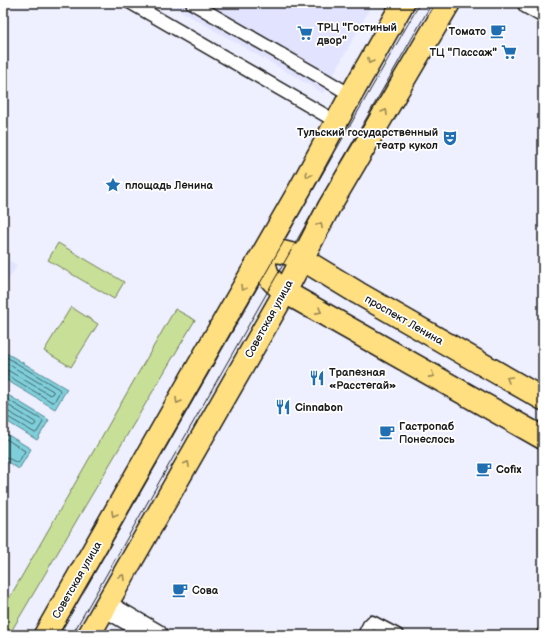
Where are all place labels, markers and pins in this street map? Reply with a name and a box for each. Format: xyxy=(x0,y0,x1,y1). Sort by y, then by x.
place label: ТРЦ "Гостиный двор" xyxy=(316,21,397,47)
cafe icon: Томато xyxy=(489,22,507,40)
supermarket icon: ТРЦ "Гостиный двор" xyxy=(296,24,314,42)
place label: Томато xyxy=(449,25,486,38)
supermarket icon: ТЦ "Пассаж" xyxy=(500,43,518,61)
place label: ТЦ "Пассаж" xyxy=(429,46,497,59)
place label: Тульский государственный театр кукол xyxy=(297,126,438,152)
theatre icon: Тульский государственный театр кукол xyxy=(441,129,459,147)
place icon: площадь Ленина xyxy=(104,176,122,194)
place label: площадь Ленина xyxy=(125,179,213,192)
place label: Трапезная «Расстегай» xyxy=(329,366,396,392)
restaurant icon: Трапезная «Расстегай» xyxy=(308,369,326,387)
restaurant icon: Cinnabon xyxy=(274,398,292,416)
place label: Cinnabon xyxy=(295,401,343,414)
place label: Гастропаб Понеслось xyxy=(399,420,455,446)
cafe icon: Гастропаб Понеслось xyxy=(378,423,396,441)
cafe icon: Cofix xyxy=(475,460,493,478)
place label: Cofix xyxy=(496,463,521,476)
cafe icon: Сова xyxy=(171,581,189,599)
place label: Сова xyxy=(192,584,219,597)

